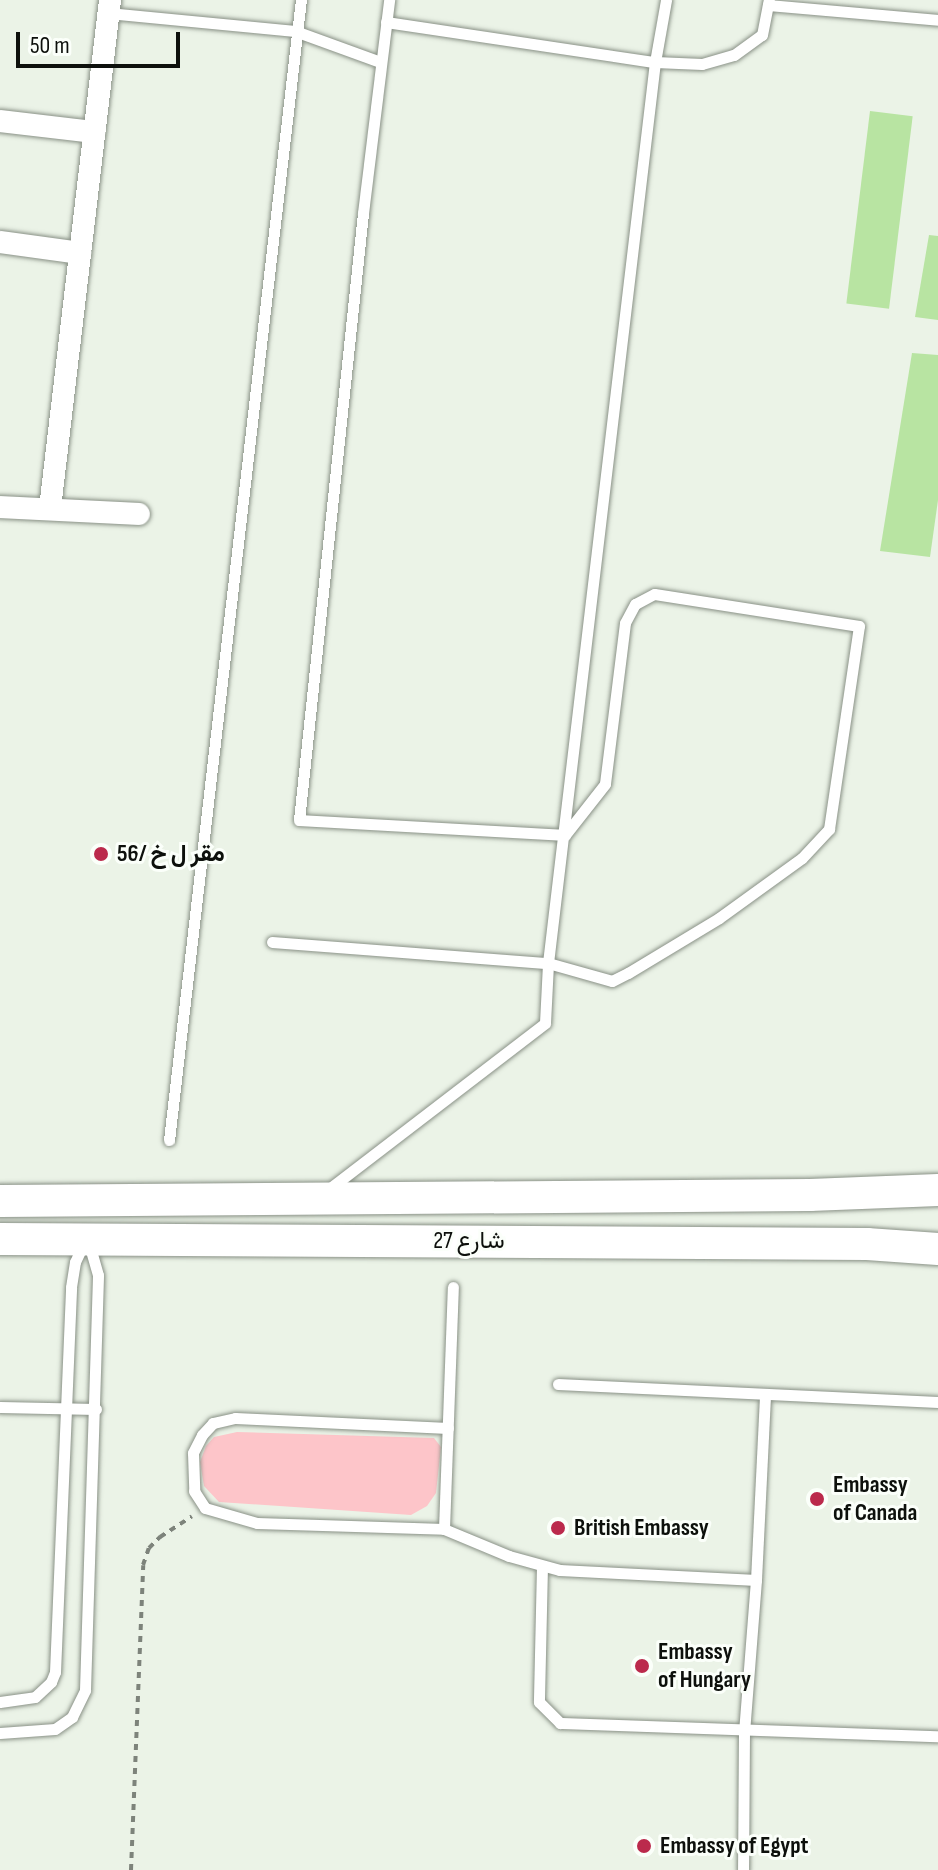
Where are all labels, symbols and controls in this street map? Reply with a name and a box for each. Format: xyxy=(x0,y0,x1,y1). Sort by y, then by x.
scale bar xyxy=(20,16,184,66)
text: 50 m xyxy=(30,31,70,60)
place label: مقر ل خ /56 xyxy=(117,840,225,868)
marker: مقر ل خ /56 xyxy=(92,845,110,863)
street label: شارع 27 xyxy=(433,1227,505,1255)
place label: Embassy of Canada xyxy=(833,1471,917,1527)
marker: Embassy of Canada xyxy=(808,1490,826,1508)
place label: British Embassy xyxy=(574,1514,709,1542)
marker: British Embassy xyxy=(549,1519,567,1537)
place label: Embassy of Hungary xyxy=(658,1638,751,1694)
marker: Embassy of Hungary xyxy=(633,1657,651,1675)
place label: Embassy of Egypt xyxy=(660,1832,808,1860)
marker: Embassy of Egypt xyxy=(635,1837,653,1855)

